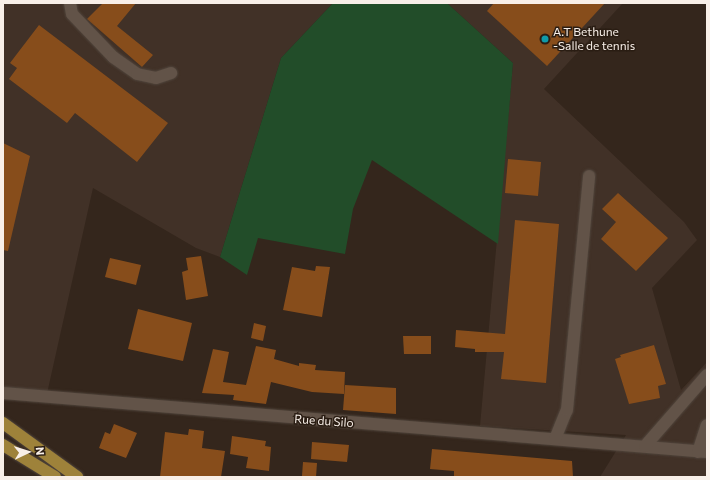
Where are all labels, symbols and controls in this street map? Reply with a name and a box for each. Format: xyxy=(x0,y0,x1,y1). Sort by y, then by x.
place label: A.T Bethune -Salle de tennis xyxy=(553,25,635,53)
marker: A.T Bethune -Salle de tennis xyxy=(540,34,550,44)
street label: Rue du Silo xyxy=(294,412,354,430)
north arrow xyxy=(8,432,48,472)
text: N xyxy=(34,447,47,456)

